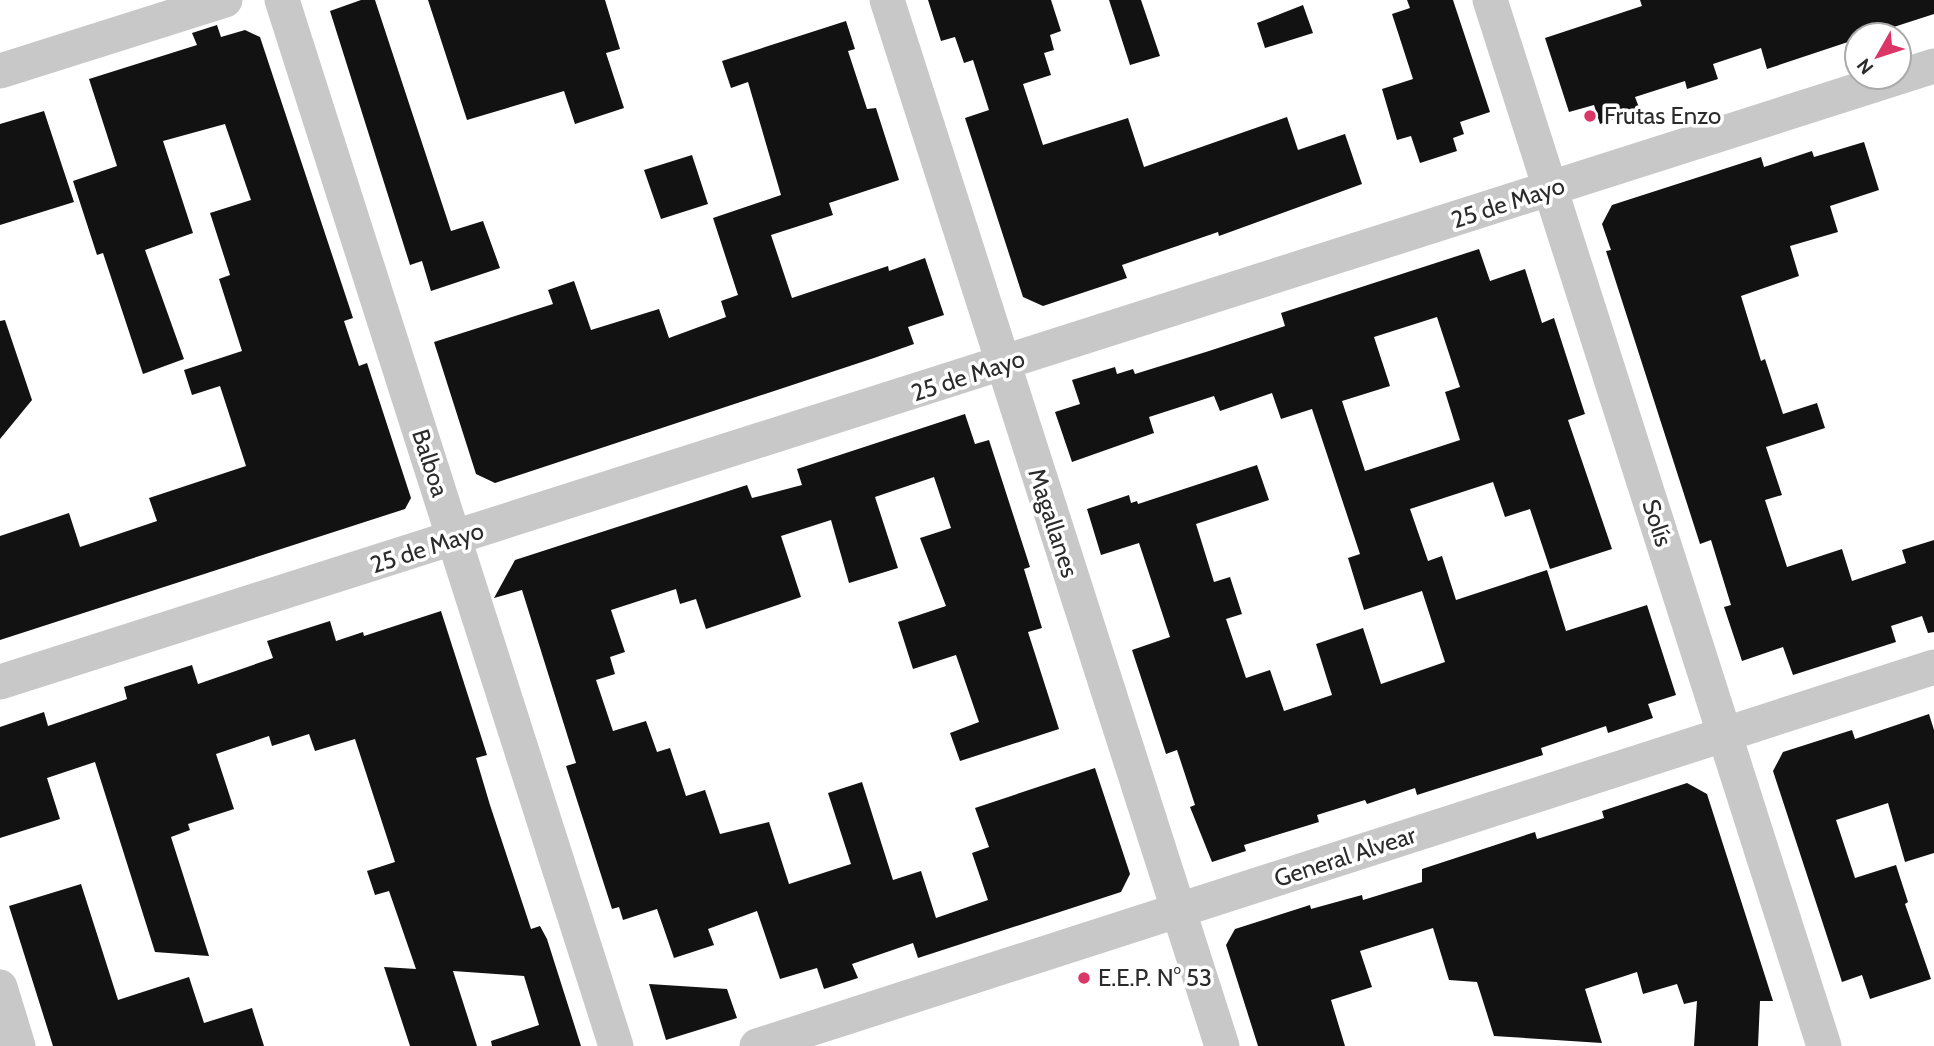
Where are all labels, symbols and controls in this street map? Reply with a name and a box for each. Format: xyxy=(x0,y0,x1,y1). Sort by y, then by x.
north arrow xyxy=(1843,21,1913,91)
text: N xyxy=(1852,54,1878,79)
place label: Frutas Enzo xyxy=(1604,101,1721,130)
marker: Frutas Enzo xyxy=(1582,108,1598,124)
street label: 25 de Mayo xyxy=(1448,171,1568,234)
street label: 25 de Mayo xyxy=(908,344,1028,407)
street label: Balboa xyxy=(406,425,455,501)
street label: Magallanes xyxy=(1022,465,1085,581)
street label: Solís xyxy=(1636,496,1679,550)
street label: 25 de Mayo xyxy=(367,516,487,579)
street label: General Alvear xyxy=(1270,820,1420,893)
place label: E.E.P. N° 53 xyxy=(1098,963,1212,992)
marker: E.E.P. N° 53 xyxy=(1076,970,1092,986)

